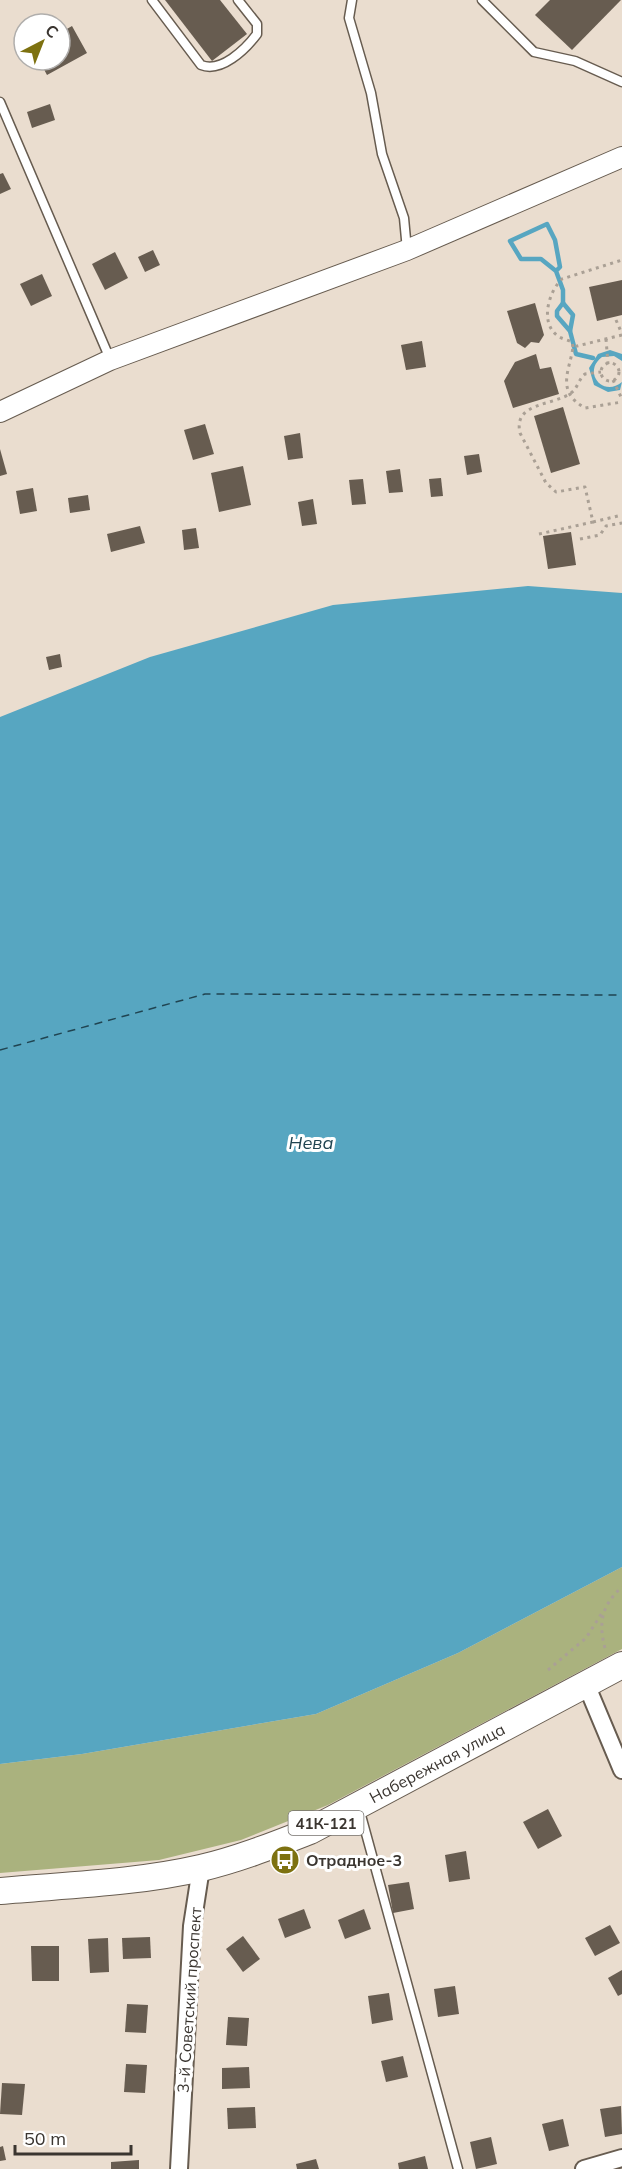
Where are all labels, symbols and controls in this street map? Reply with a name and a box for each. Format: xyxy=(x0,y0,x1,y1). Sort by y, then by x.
north arrow xyxy=(12,12,72,72)
text: С xyxy=(41,20,63,42)
water label: Нева xyxy=(289,1131,333,1154)
street label: Набережная улица xyxy=(366,1719,508,1807)
road number: 41К-121 xyxy=(288,1811,364,1835)
bus stop icon: Отрадное-3 xyxy=(269,1844,301,1876)
place label: Отрадное-3 xyxy=(306,1850,402,1870)
street label: 3-й Советский проспект xyxy=(173,1906,206,2094)
scale bar xyxy=(15,2118,130,2156)
text: 50 m xyxy=(24,2127,66,2150)

